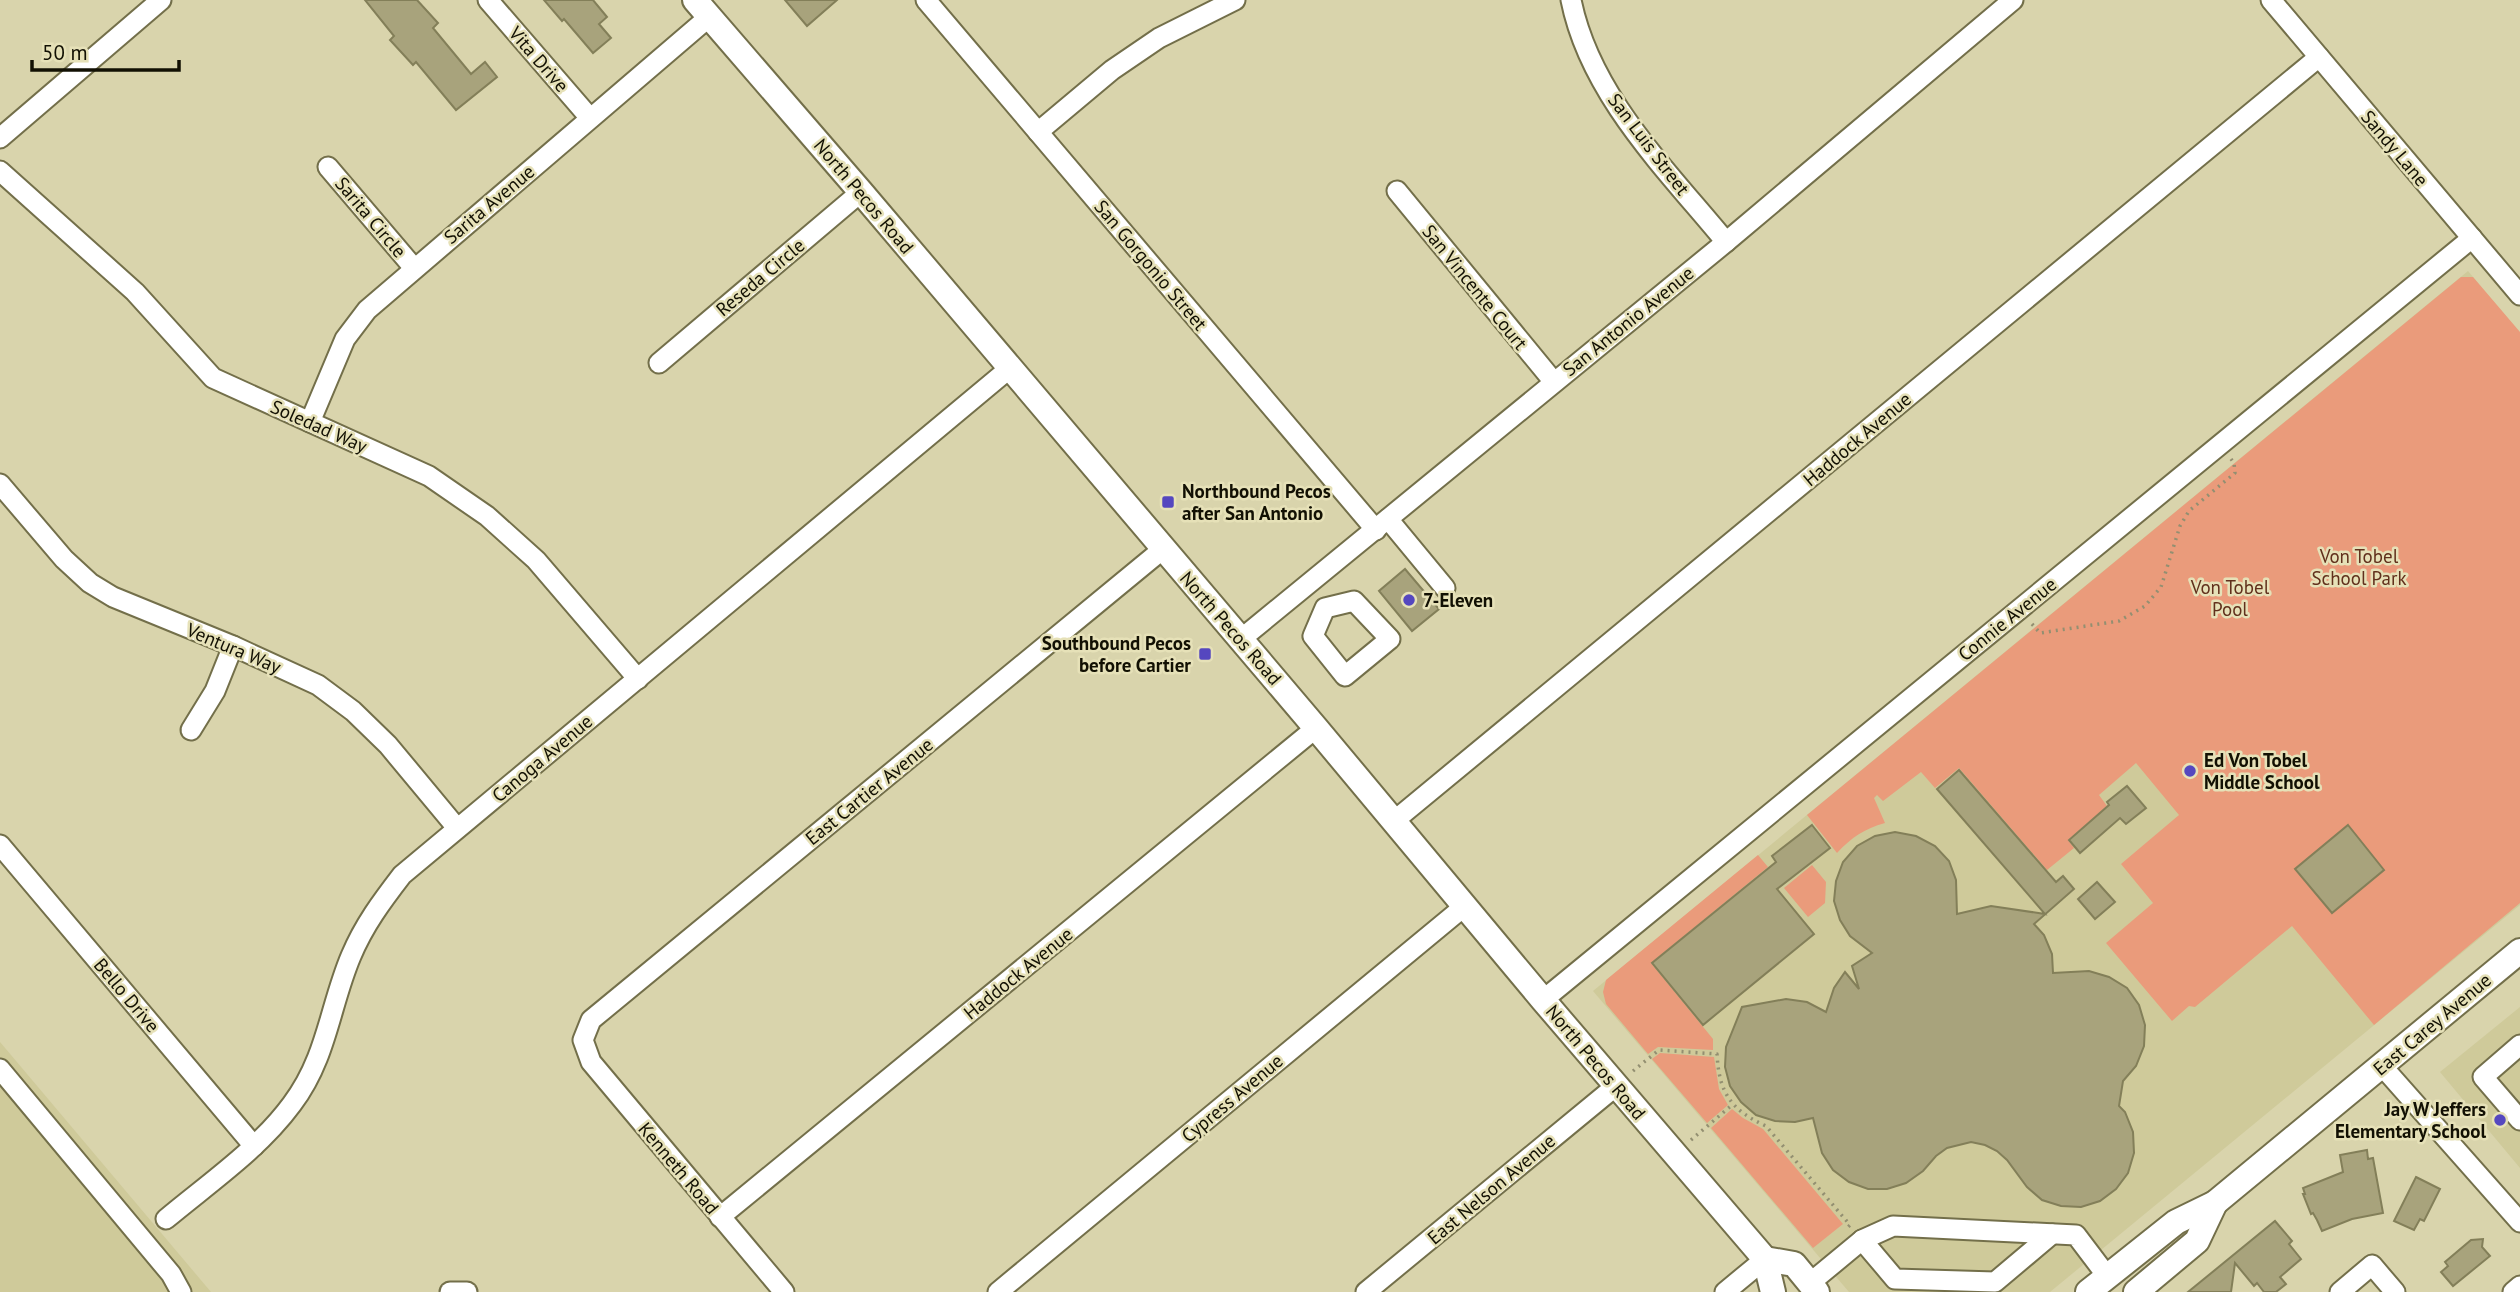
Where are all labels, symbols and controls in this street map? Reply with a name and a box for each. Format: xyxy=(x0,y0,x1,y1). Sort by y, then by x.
street label: Vita Drive xyxy=(503,20,574,97)
scale bar xyxy=(32,28,178,72)
text: 50 m xyxy=(42,39,88,66)
street label: San Luis Street xyxy=(1603,88,1695,200)
street label: Sandy Lane xyxy=(2356,105,2434,191)
street label: North Pecos Road xyxy=(809,134,919,258)
street label: Sarita Avenue xyxy=(439,159,539,249)
street label: Sarita Circle xyxy=(330,172,412,262)
street label: San Gorgonio Street xyxy=(1089,195,1213,336)
street label: San Vincente Court xyxy=(1417,220,1533,355)
street label: Reseda Circle xyxy=(711,233,809,321)
street label: San Antonio Avenue xyxy=(1558,261,1698,381)
street label: Haddock Avenue xyxy=(1798,387,1916,491)
street label: Soledad Way xyxy=(267,394,371,458)
place label: Northbound Pecos after San Antonio xyxy=(1182,479,1331,525)
marker: Northbound Pecos after San Antonio xyxy=(1160,494,1176,510)
park label: Von Tobel School Park xyxy=(2312,544,2406,590)
street label: North Pecos Road xyxy=(1175,566,1287,690)
street label: Connie Avenue xyxy=(1953,572,2061,666)
park label: Von Tobel Pool xyxy=(2190,575,2270,621)
place label: 7-Eleven xyxy=(1423,588,1493,612)
marker: 7-Eleven xyxy=(1401,592,1417,608)
street label: Ventura Way xyxy=(182,617,285,679)
place label: Southbound Pecos before Cartier xyxy=(1042,631,1191,677)
marker: Southbound Pecos before Cartier xyxy=(1197,646,1213,662)
street label: Canoga Avenue xyxy=(487,709,597,807)
street label: East Cartier Avenue xyxy=(800,732,938,850)
place label: Ed Von Tobel Middle School xyxy=(2204,748,2320,794)
marker: Ed Von Tobel Middle School xyxy=(2182,763,2198,779)
street label: Haddock Avenue xyxy=(958,922,1078,1024)
street label: Bello Drive xyxy=(89,953,165,1037)
street label: East Carey Avenue xyxy=(2368,968,2496,1080)
street label: North Pecos Road xyxy=(1541,1000,1651,1124)
street label: Cypress Avenue xyxy=(1176,1049,1288,1147)
place label: Jay W Jeffers Elementary School xyxy=(2335,1097,2486,1143)
marker: Jay W Jeffers Elementary School xyxy=(2492,1112,2508,1128)
street label: Kenneth Road xyxy=(634,1117,724,1219)
street label: East Nelson Avenue xyxy=(1422,1129,1560,1249)

